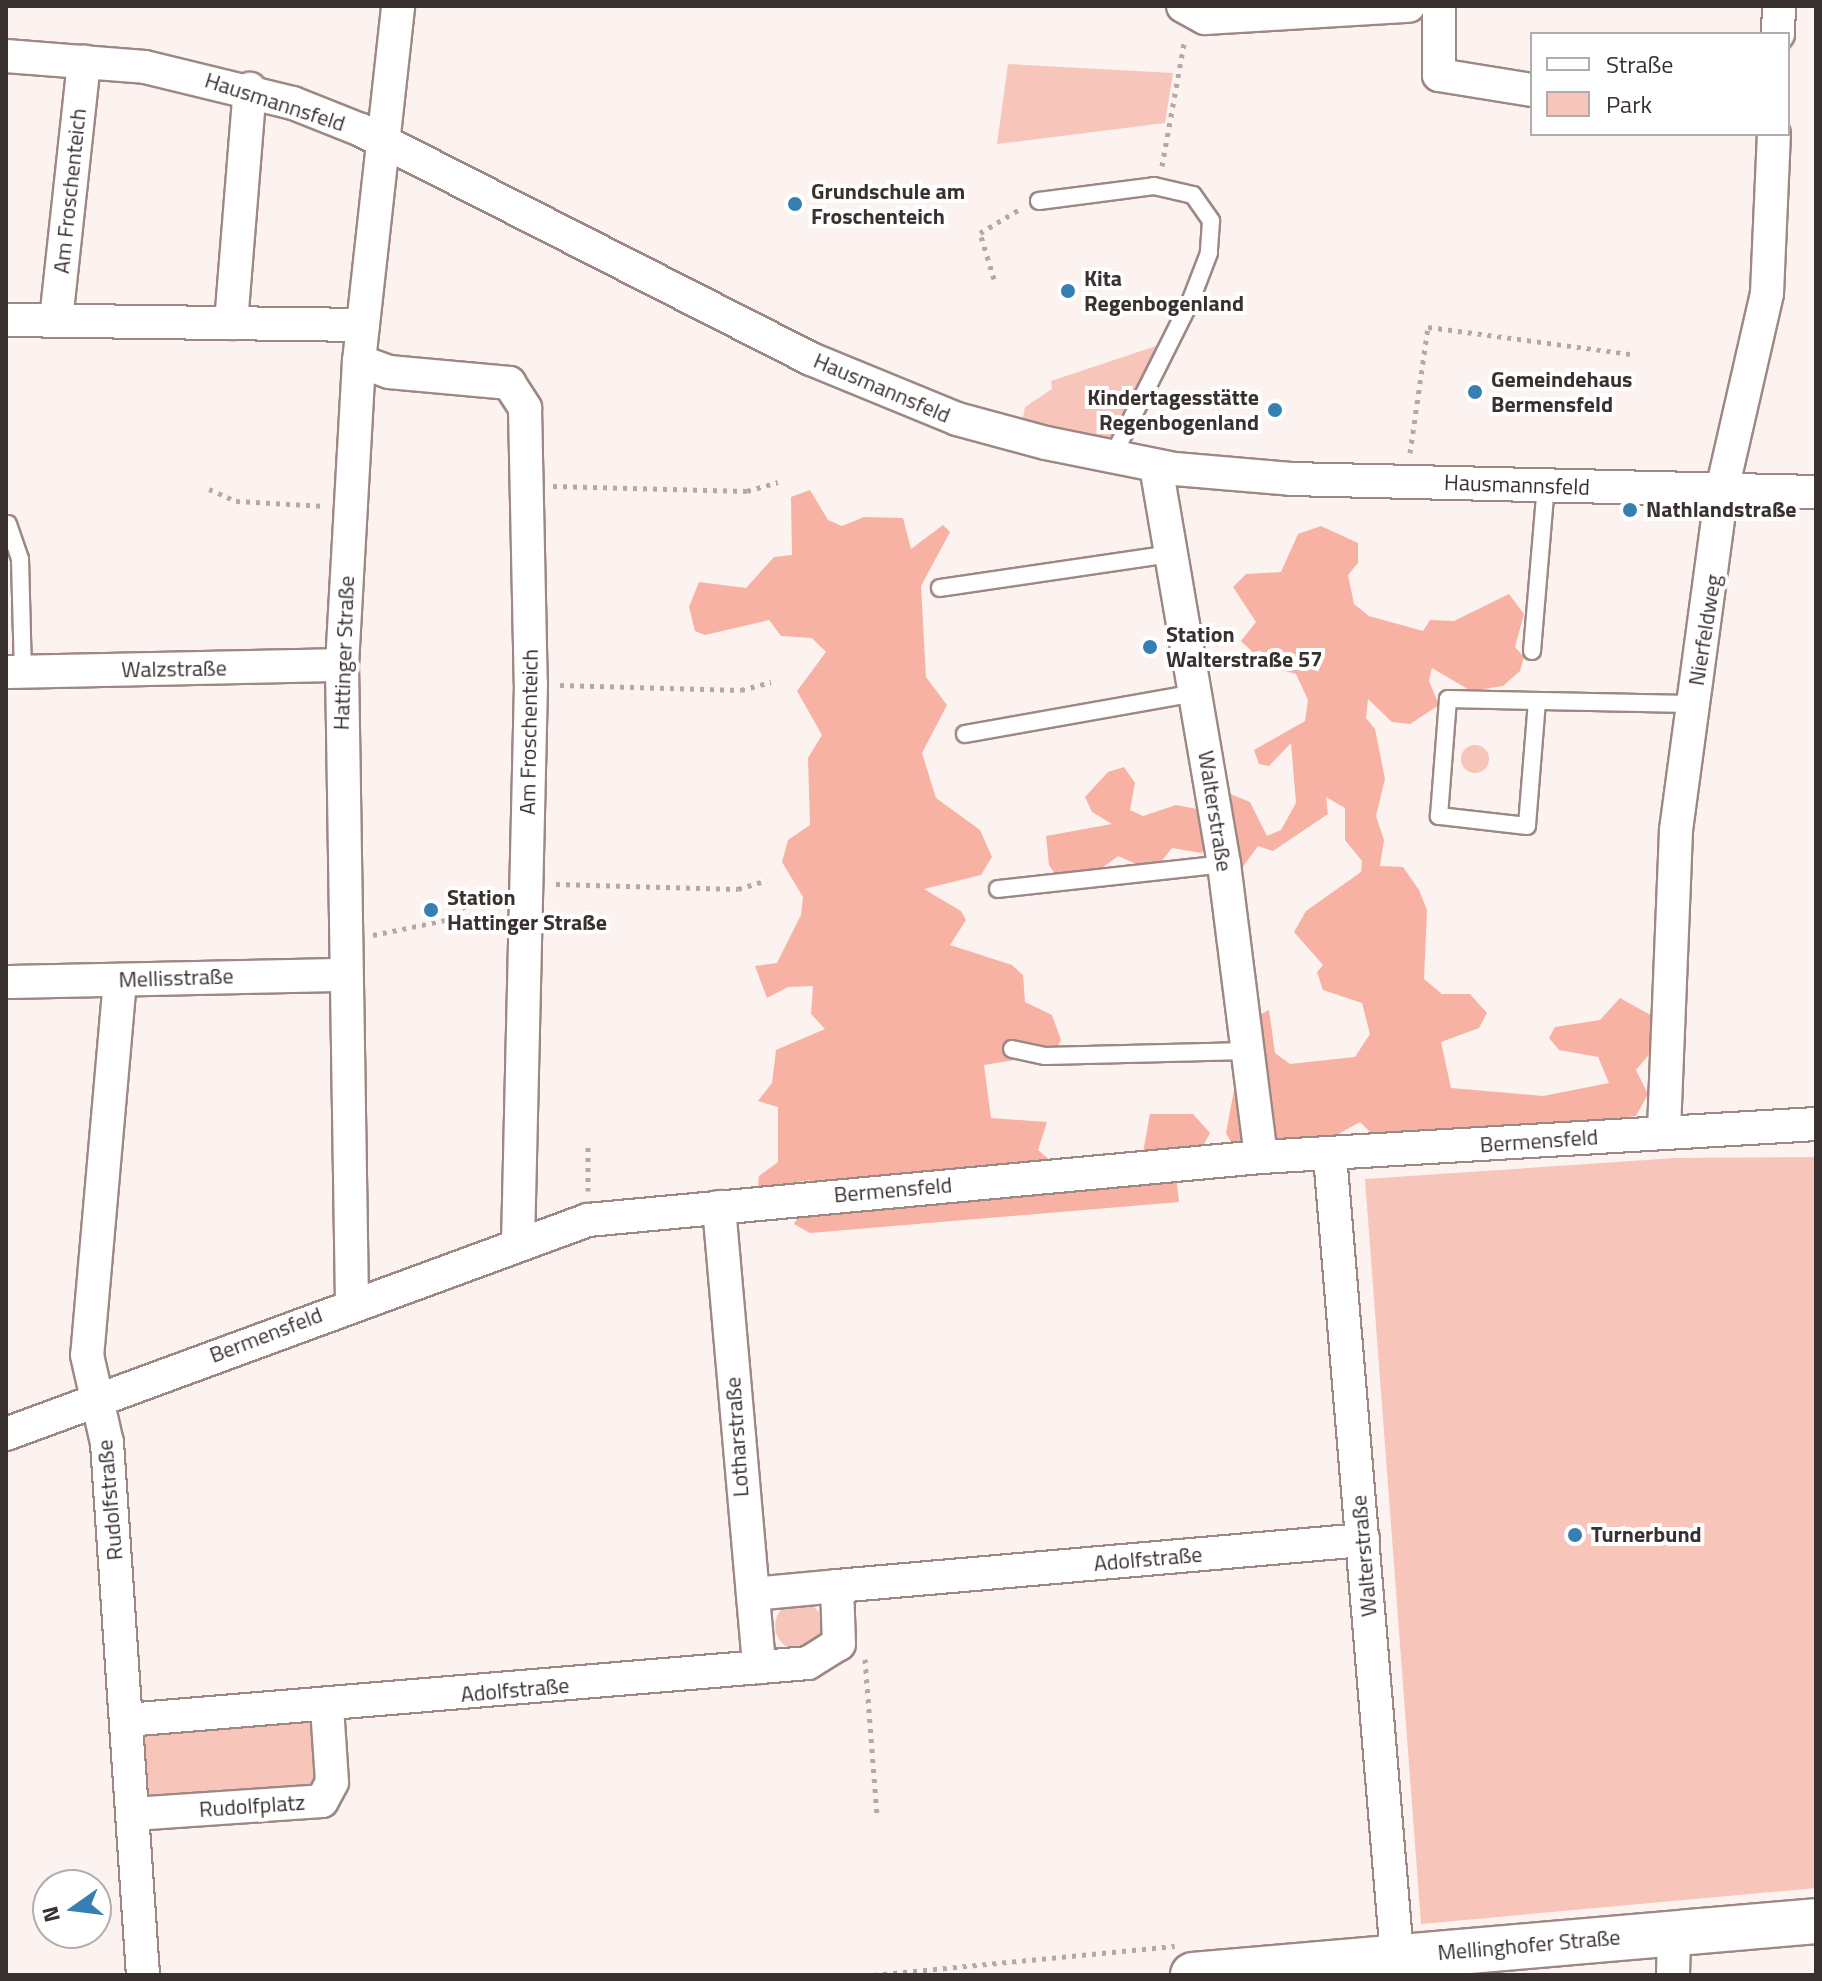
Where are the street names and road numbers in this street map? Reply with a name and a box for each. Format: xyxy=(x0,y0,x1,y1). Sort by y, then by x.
street label: Hausmannsfeld xyxy=(202,67,348,137)
street label: Am Froschenteich xyxy=(48,107,92,275)
street label: Hausmannsfeld xyxy=(810,347,954,429)
street label: Hausmannsfeld xyxy=(1444,469,1590,501)
street label: Nierfeldweg xyxy=(1683,572,1727,688)
street label: Hattinger Straße xyxy=(328,575,360,731)
street label: Am Froschenteich xyxy=(514,649,544,815)
street label: Walzstraße xyxy=(121,655,227,683)
street label: Walterstraße xyxy=(1192,749,1238,873)
street label: Mellisstraße xyxy=(118,963,234,993)
street label: Bermensfeld xyxy=(1479,1124,1599,1158)
street label: Bermensfeld xyxy=(833,1172,953,1208)
street label: Bermensfeld xyxy=(206,1301,326,1369)
street label: Lotharstraße xyxy=(720,1376,754,1498)
street label: Rudolfstraße xyxy=(92,1439,128,1561)
street label: Walterstraße xyxy=(1346,1494,1382,1618)
street label: Adolfstraße xyxy=(1093,1541,1203,1577)
street label: Adolfstraße xyxy=(460,1672,570,1708)
street label: Rudolfplatz xyxy=(198,1789,306,1823)
street label: Mellinghofer Straße xyxy=(1436,1924,1622,1966)

